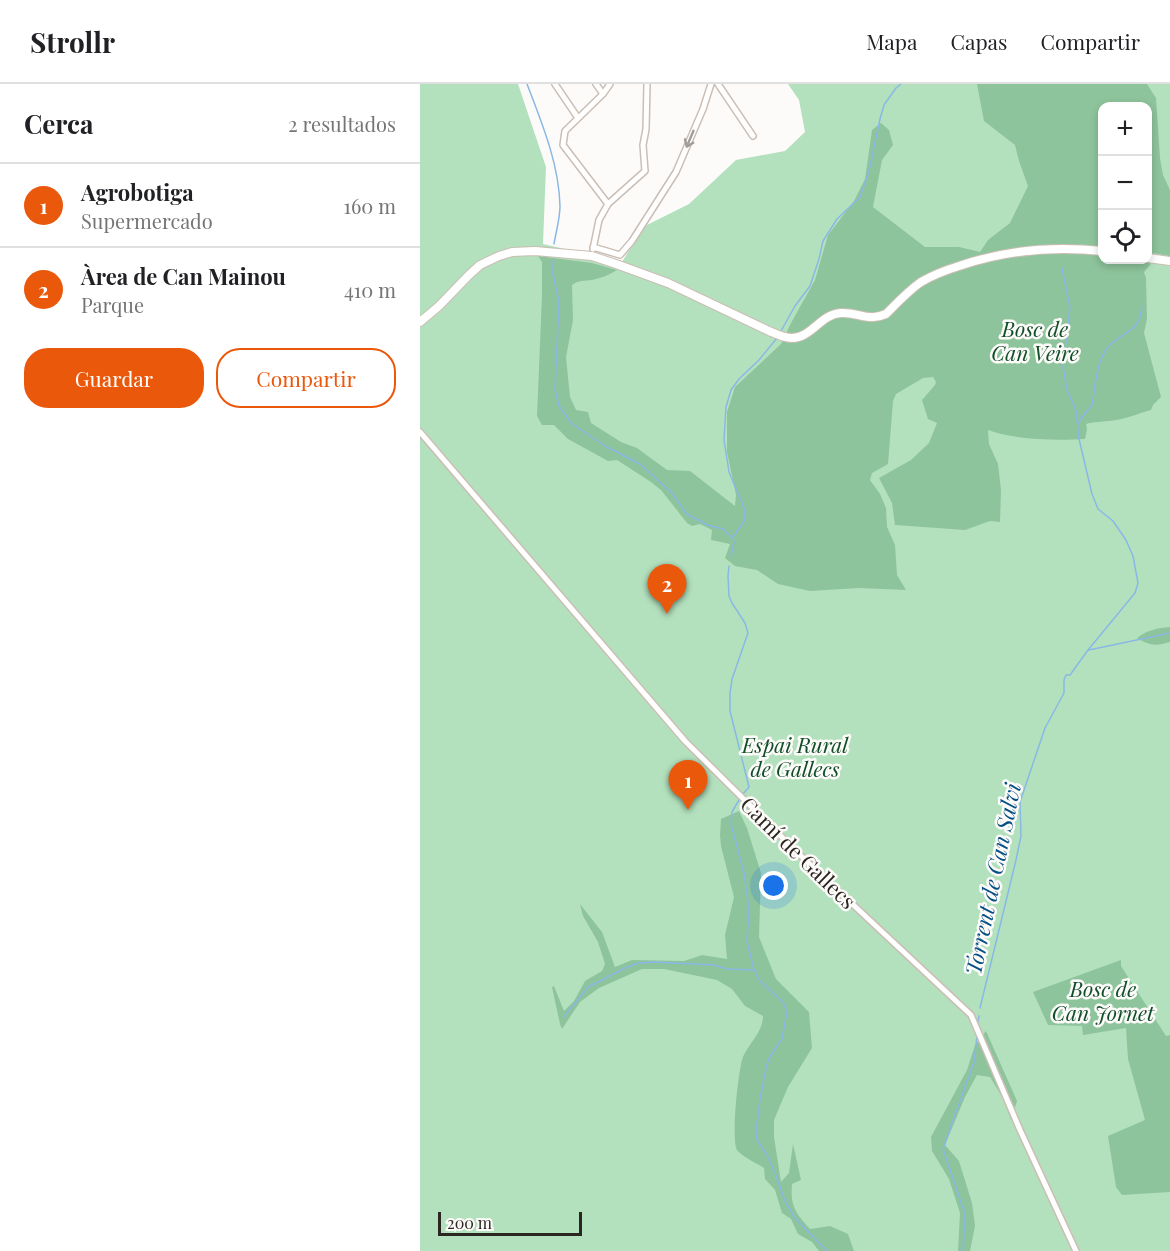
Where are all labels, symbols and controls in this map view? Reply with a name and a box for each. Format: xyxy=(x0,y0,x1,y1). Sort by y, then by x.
text: Strollr xyxy=(30,23,115,60)
text: Mapa xyxy=(866,27,918,55)
text: Capas xyxy=(951,27,1007,55)
text: Compartir xyxy=(1040,27,1140,55)
map controls xyxy=(1098,102,1152,264)
button: + xyxy=(1098,102,1152,156)
text: Cerca xyxy=(24,106,93,141)
text: 2 resultados xyxy=(288,110,396,137)
one-way arrow xyxy=(684,129,696,147)
button: − xyxy=(1098,156,1152,210)
text: Agrobotiga xyxy=(81,177,194,207)
text: 1 xyxy=(40,192,47,219)
text: 160 m xyxy=(344,192,396,219)
text: Supermercado xyxy=(81,207,213,234)
button: locate xyxy=(1098,210,1152,264)
text: Àrea de Can Mainou xyxy=(81,261,286,291)
text: 2 xyxy=(38,276,49,303)
text: 410 m xyxy=(344,276,396,303)
text: Parque xyxy=(81,291,144,318)
park label: Bosc de Can Veire xyxy=(991,314,1079,366)
button: Guardar xyxy=(24,348,204,408)
button: Compartir xyxy=(216,348,396,408)
pin: 2 xyxy=(648,564,686,614)
park label: Espai Rural de Gallecs xyxy=(741,730,849,782)
pin: 1 xyxy=(668,760,708,810)
water label: Torrent de Can Salvi xyxy=(957,780,1027,978)
street label: Camí de Gallecs xyxy=(735,790,863,914)
your location xyxy=(759,871,788,900)
park label: Bosc de Can Jornet xyxy=(1052,974,1155,1026)
scale bar xyxy=(438,1209,582,1236)
text: 200 m xyxy=(447,1212,492,1233)

